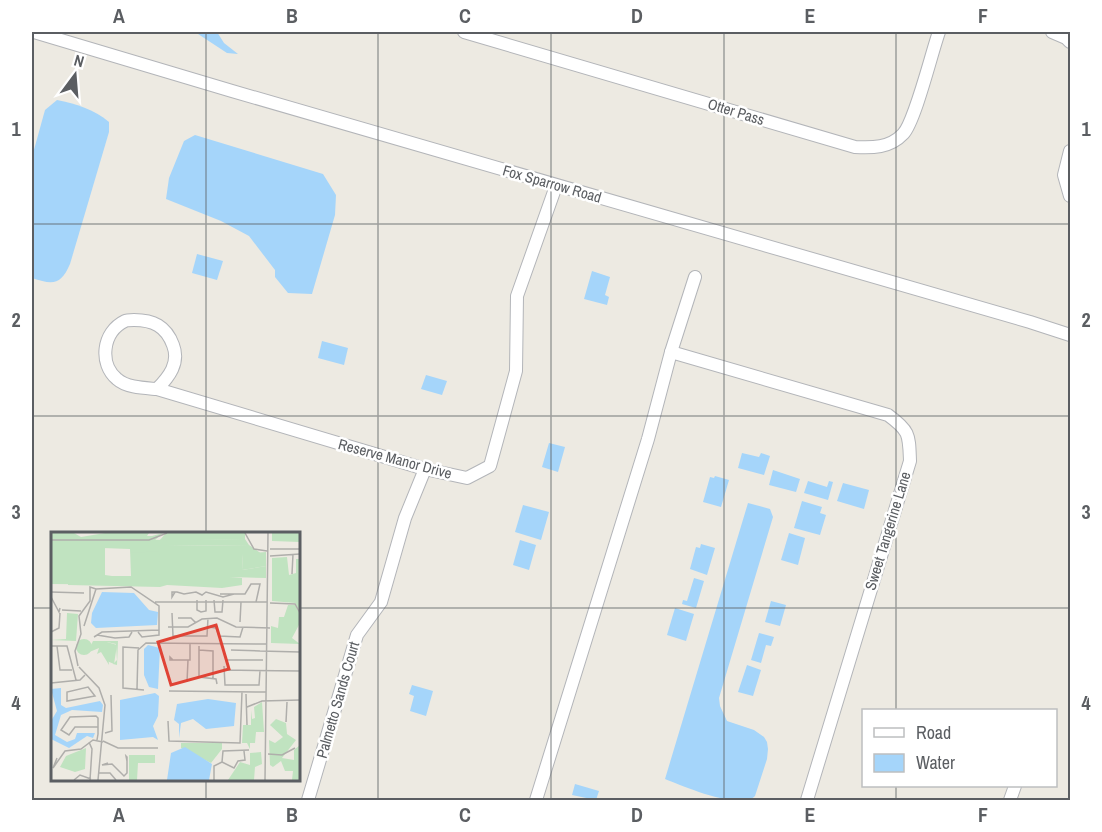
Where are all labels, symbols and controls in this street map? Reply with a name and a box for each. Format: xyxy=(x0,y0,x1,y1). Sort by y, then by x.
text: A xyxy=(113,2,125,29)
text: B xyxy=(286,2,298,29)
text: C xyxy=(459,2,471,29)
text: D xyxy=(631,2,643,29)
text: E xyxy=(805,2,816,29)
text: F xyxy=(978,2,988,29)
north arrow xyxy=(45,45,105,105)
text: N xyxy=(72,49,87,72)
street label: Otter Pass xyxy=(705,93,767,130)
text: 1 xyxy=(11,115,21,142)
text: 1 xyxy=(1081,115,1091,142)
street label: Fox Sparrow Road xyxy=(500,159,604,208)
text: 2 xyxy=(11,306,21,333)
text: 2 xyxy=(1081,306,1091,333)
street label: Reserve Manor Drive xyxy=(336,433,454,484)
street label: Sweet Tangerine Lane xyxy=(859,469,916,593)
text: 3 xyxy=(11,498,21,525)
text: 3 xyxy=(1081,498,1091,525)
inset map xyxy=(51,532,300,781)
street label: Palmetto Sands Court xyxy=(311,639,364,761)
text: 4 xyxy=(11,689,21,716)
text: 4 xyxy=(1081,689,1091,716)
legend xyxy=(862,709,1057,787)
text: Road xyxy=(916,720,951,745)
text: Water xyxy=(916,750,955,775)
text: A xyxy=(113,801,125,828)
text: B xyxy=(286,801,298,828)
text: C xyxy=(459,801,471,828)
text: D xyxy=(631,801,643,828)
text: E xyxy=(805,801,816,828)
text: F xyxy=(978,801,988,828)

